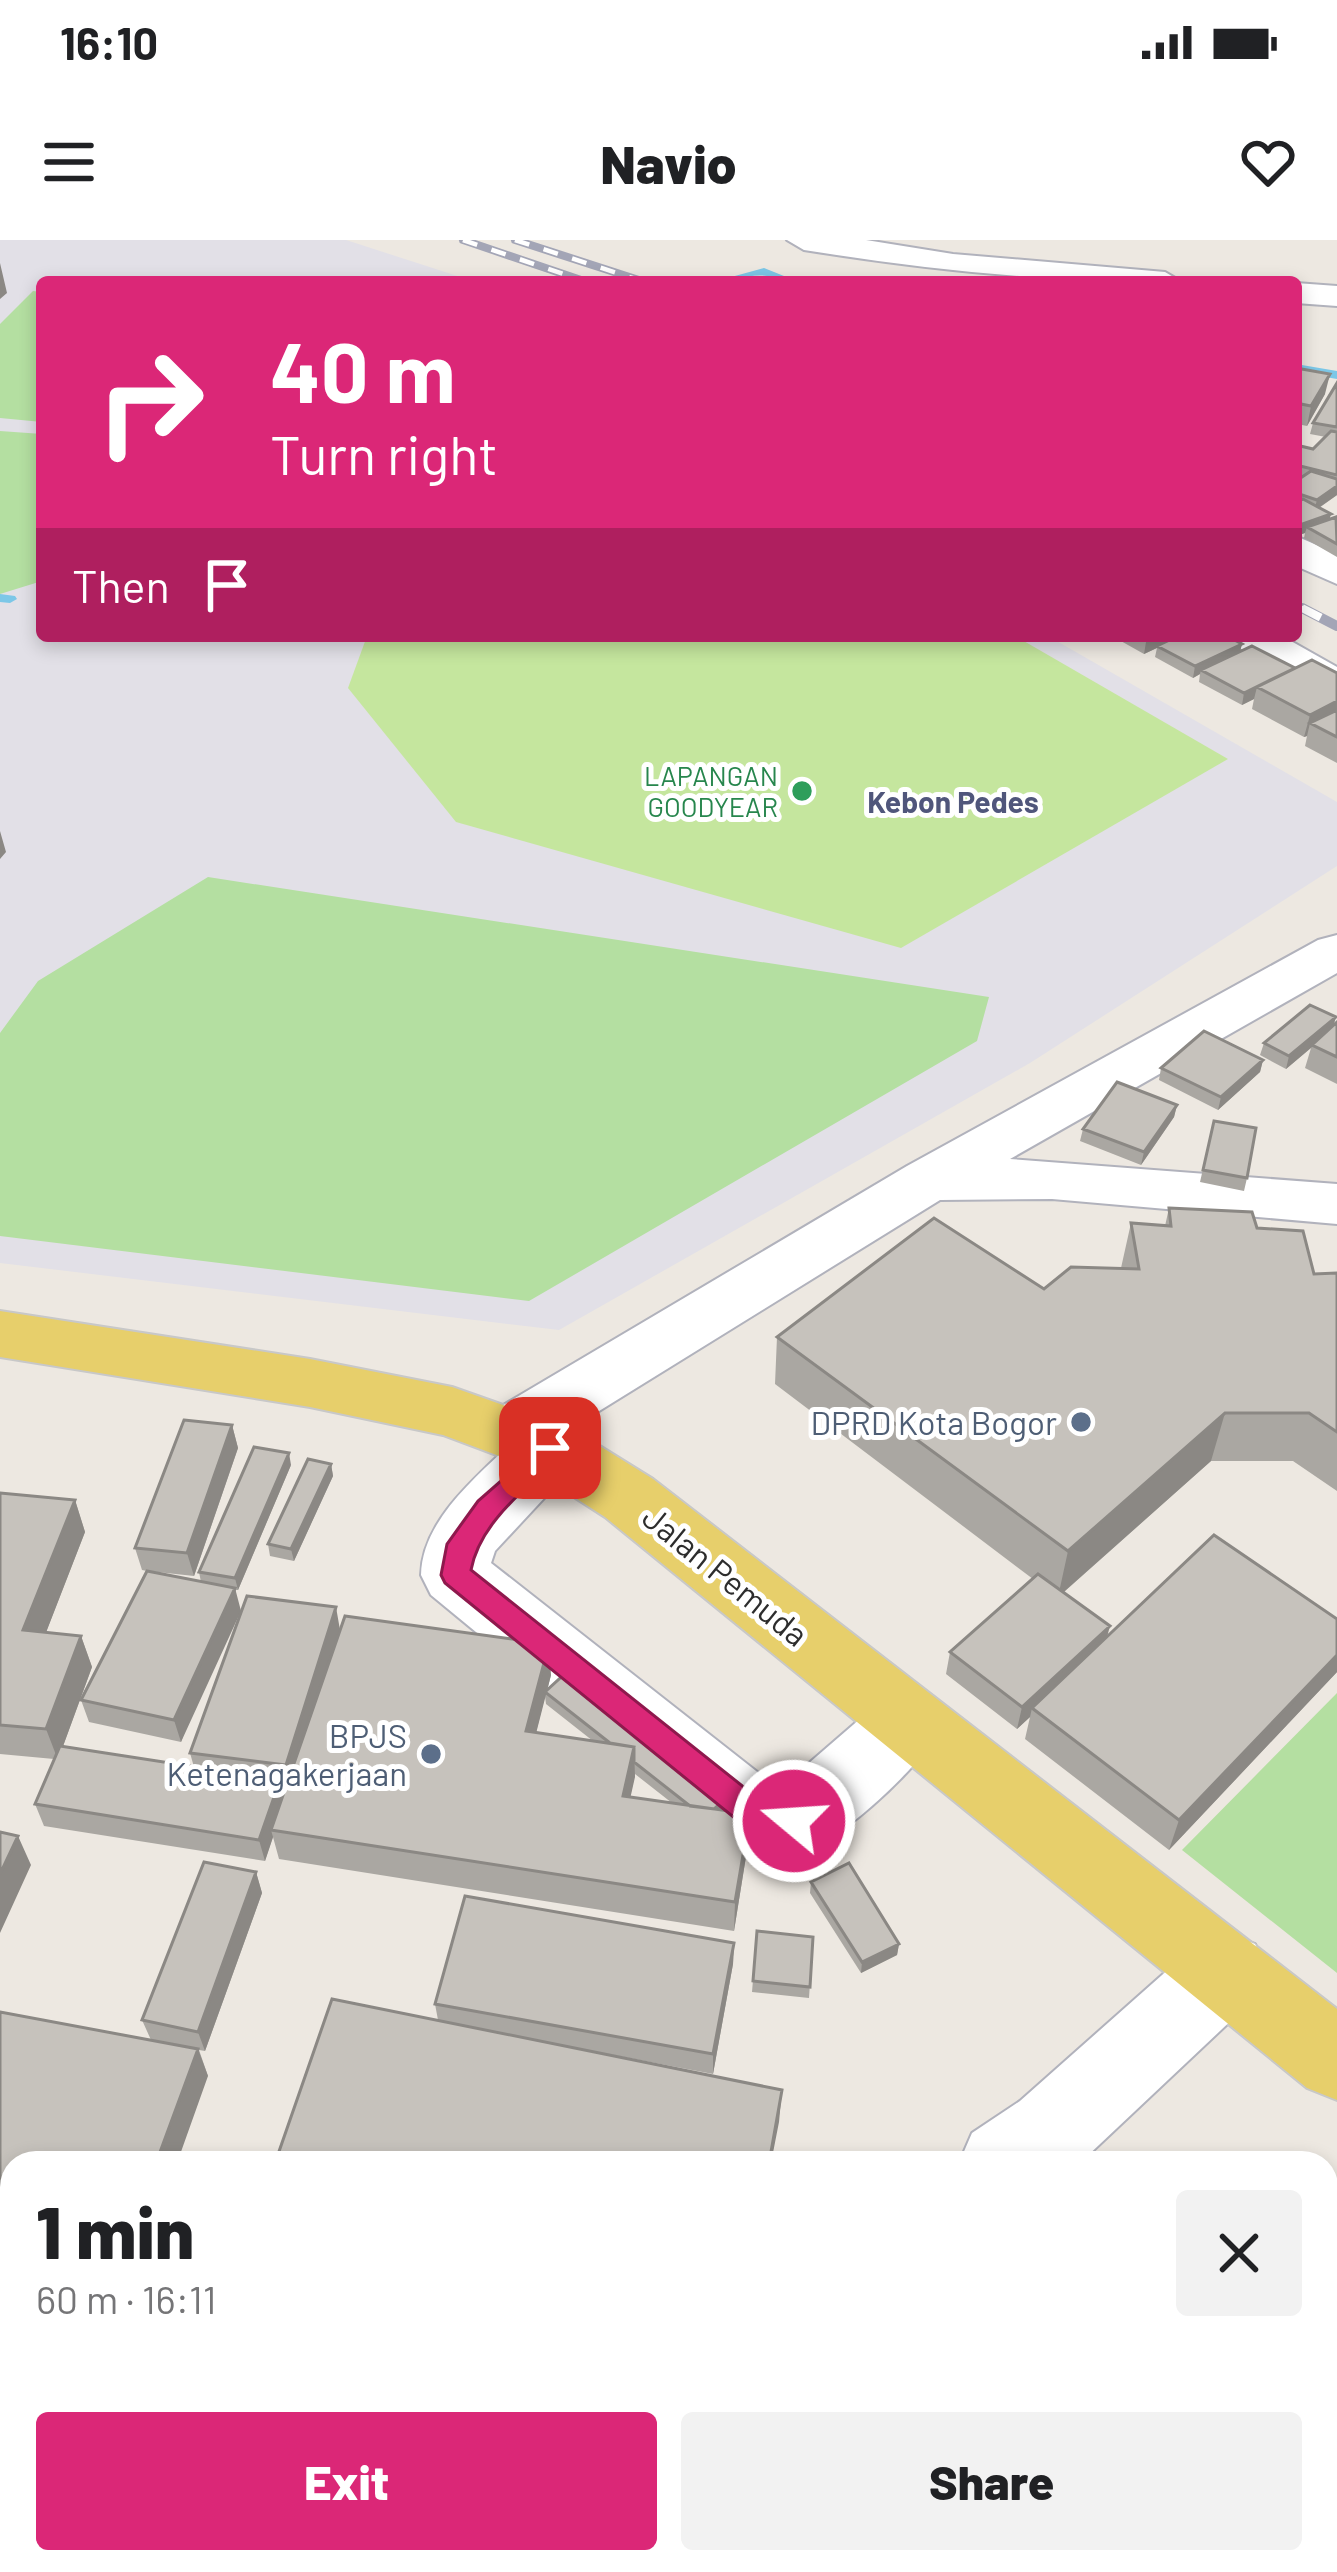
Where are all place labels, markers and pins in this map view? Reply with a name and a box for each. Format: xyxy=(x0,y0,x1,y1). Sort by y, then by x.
place label: LAPANGAN GOODYEAR xyxy=(644,759,778,822)
marker: LAPANGAN GOODYEAR xyxy=(789,778,815,804)
pin xyxy=(499,1397,601,1499)
place label: DPRD Kota Bogor xyxy=(811,1402,1057,1442)
marker: DPRD Kota Bogor xyxy=(1068,1409,1094,1435)
place label: BPJS Ketenagakerjaan xyxy=(167,1715,407,1793)
marker: BPJS Ketenagakerjaan xyxy=(418,1741,444,1767)

